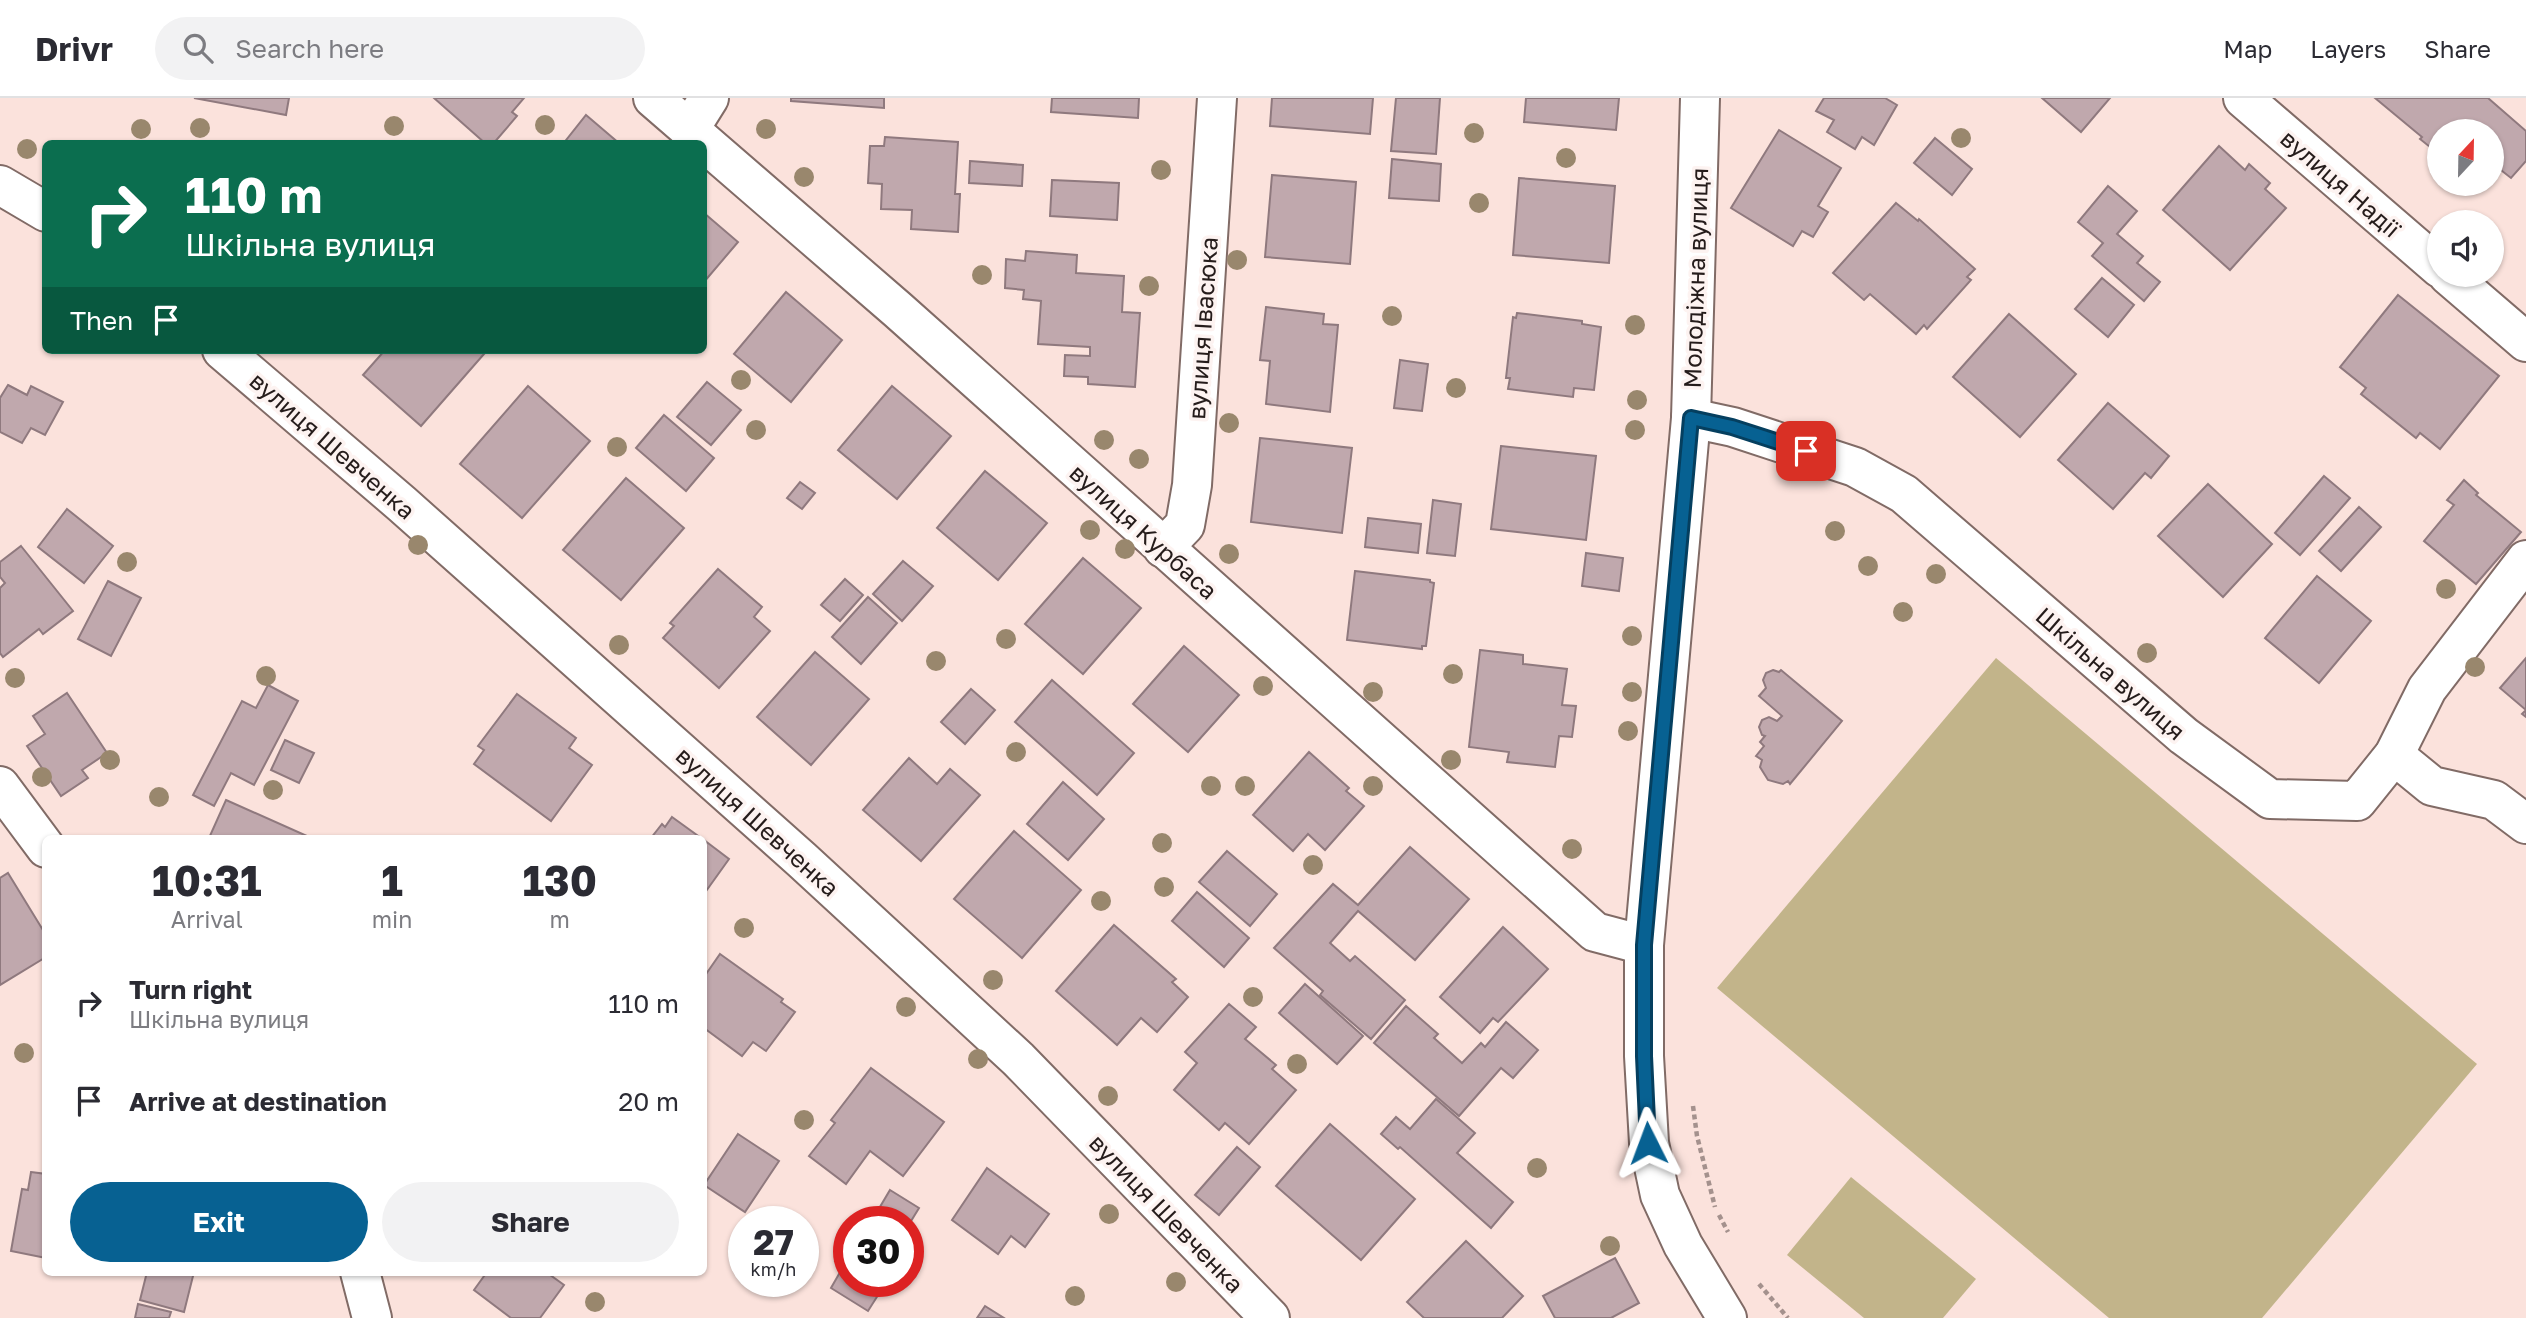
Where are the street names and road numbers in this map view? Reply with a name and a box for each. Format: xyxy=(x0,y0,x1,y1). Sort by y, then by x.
street label: вулиця Надії xyxy=(2275,123,2408,244)
street label: Молодіжна вулиця xyxy=(1677,167,1713,389)
street label: вулиця Івасюка xyxy=(1181,236,1223,420)
street label: вулиця Шевченка xyxy=(245,365,421,525)
street label: вулиця Курбаса xyxy=(1064,457,1224,605)
street label: Шкільна вулиця xyxy=(2031,600,2191,746)
street label: вулиця Шевченка xyxy=(671,740,845,902)
street label: вулиця Шевченка xyxy=(1084,1128,1250,1298)

